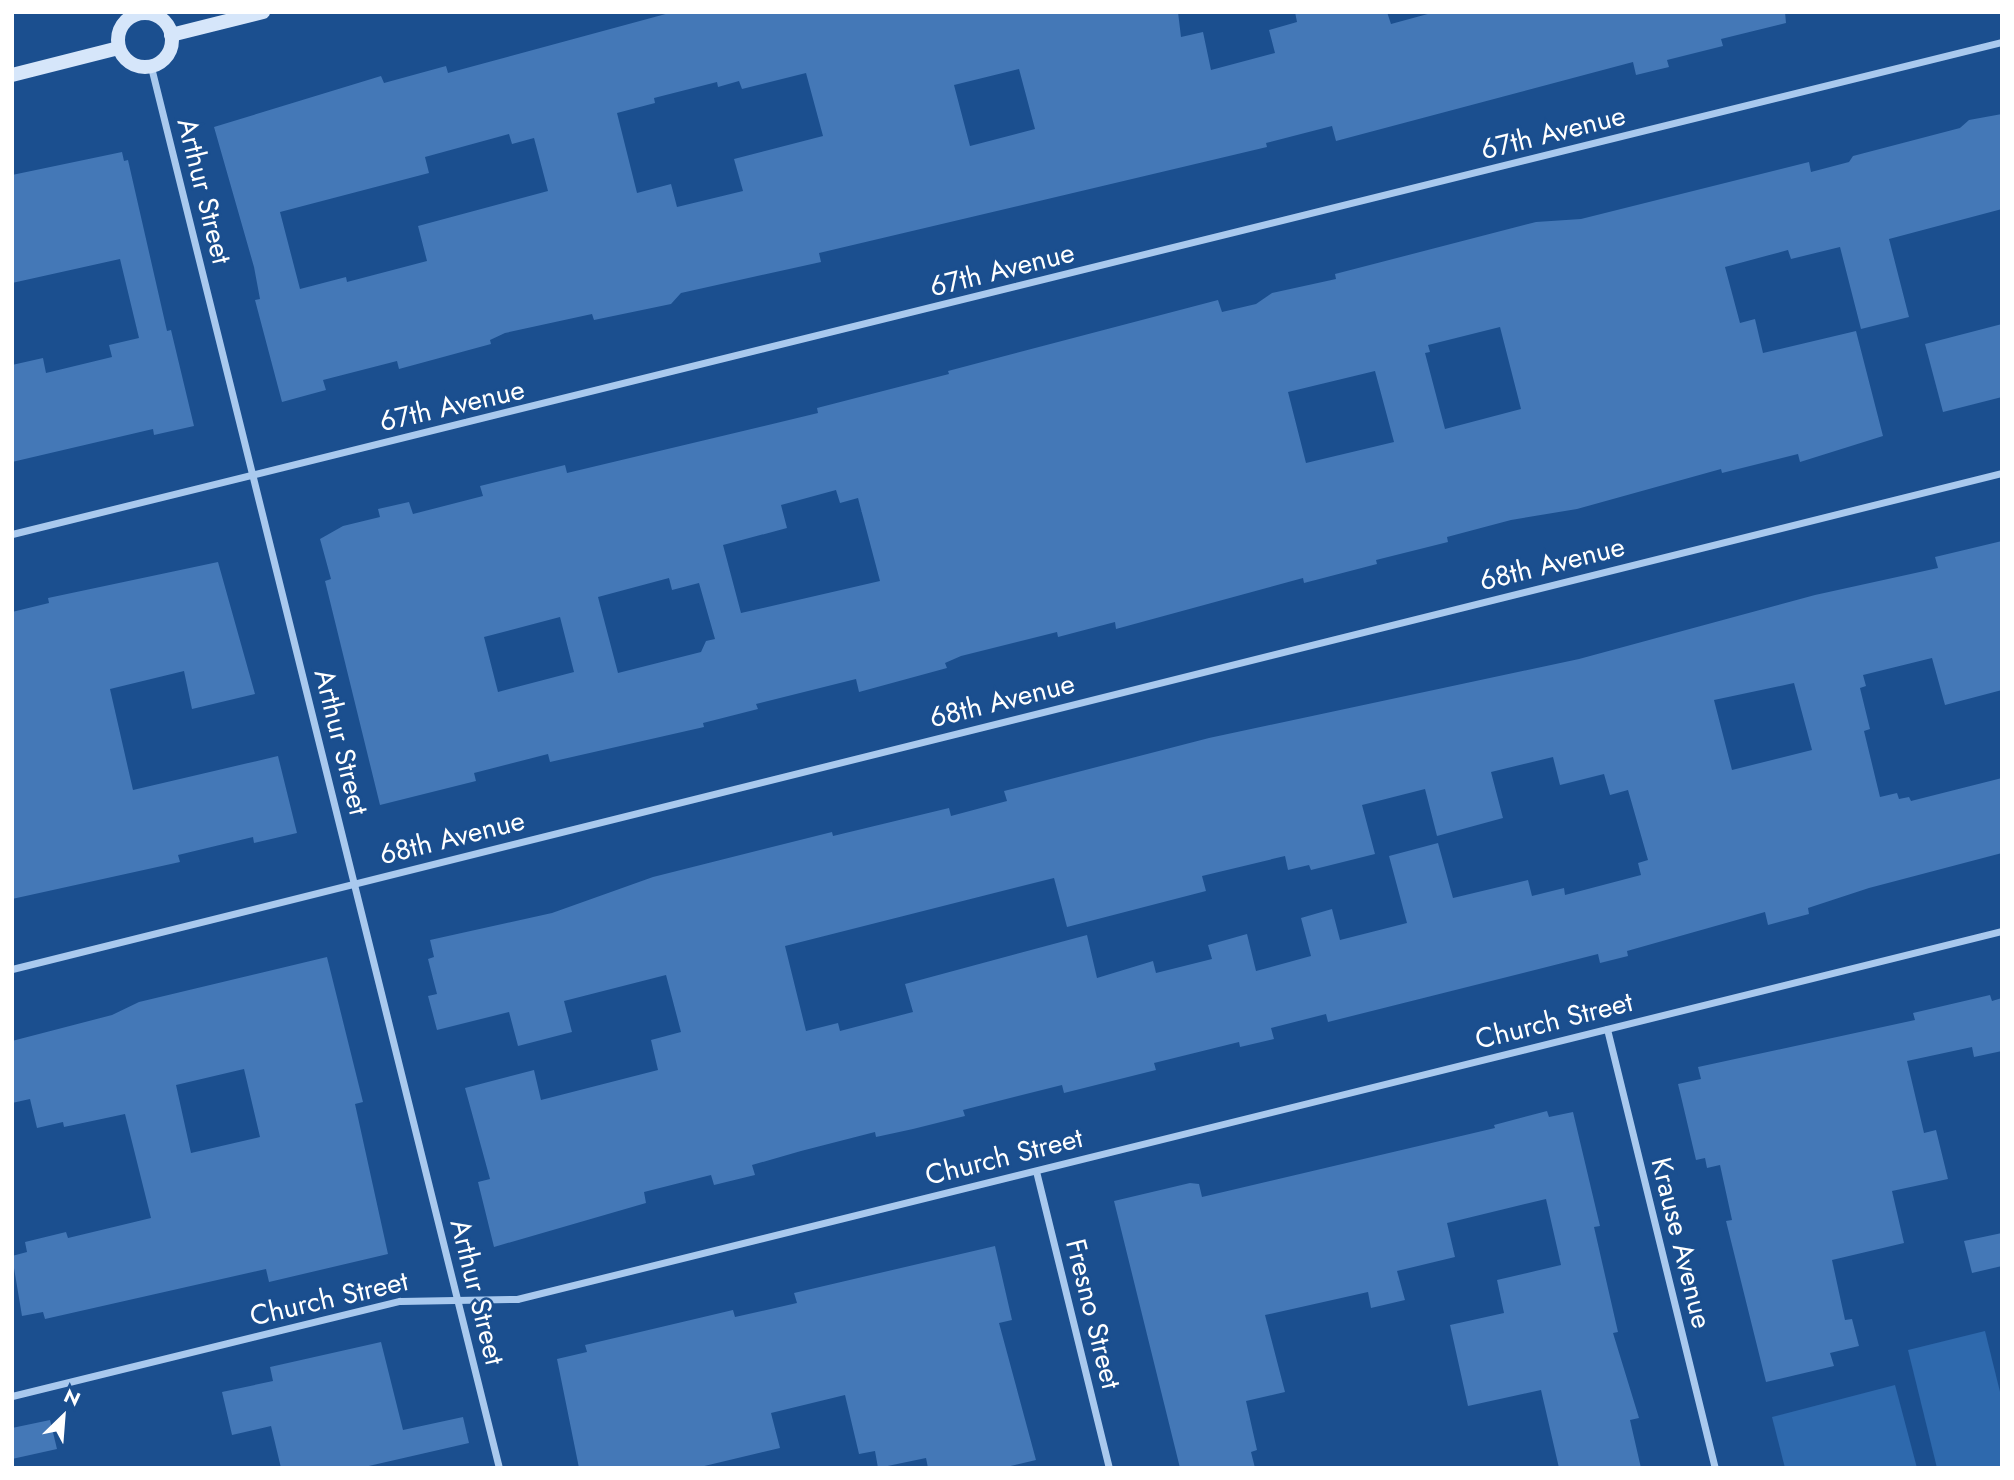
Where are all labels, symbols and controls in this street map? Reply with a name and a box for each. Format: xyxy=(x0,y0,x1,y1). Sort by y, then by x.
street label: 67th Avenue xyxy=(1477,99,1629,167)
street label: Arthur Street xyxy=(170,115,238,267)
street label: 67th Avenue xyxy=(926,236,1078,304)
street label: 67th Avenue xyxy=(376,373,528,439)
street label: 68th Avenue xyxy=(1476,530,1628,598)
street label: Arthur Street xyxy=(307,666,375,818)
street label: 68th Avenue xyxy=(926,667,1078,735)
street label: 68th Avenue xyxy=(376,804,528,872)
street label: Church Street xyxy=(1472,985,1636,1057)
street label: Church Street xyxy=(922,1121,1086,1193)
street label: Krause Avenue xyxy=(1644,1154,1718,1332)
street label: Arthur Street xyxy=(443,1216,511,1368)
street label: Fresno Street xyxy=(1058,1235,1128,1393)
street label: Church Street xyxy=(247,1265,411,1333)
north arrow xyxy=(28,1382,98,1452)
text: N xyxy=(60,1382,85,1413)

